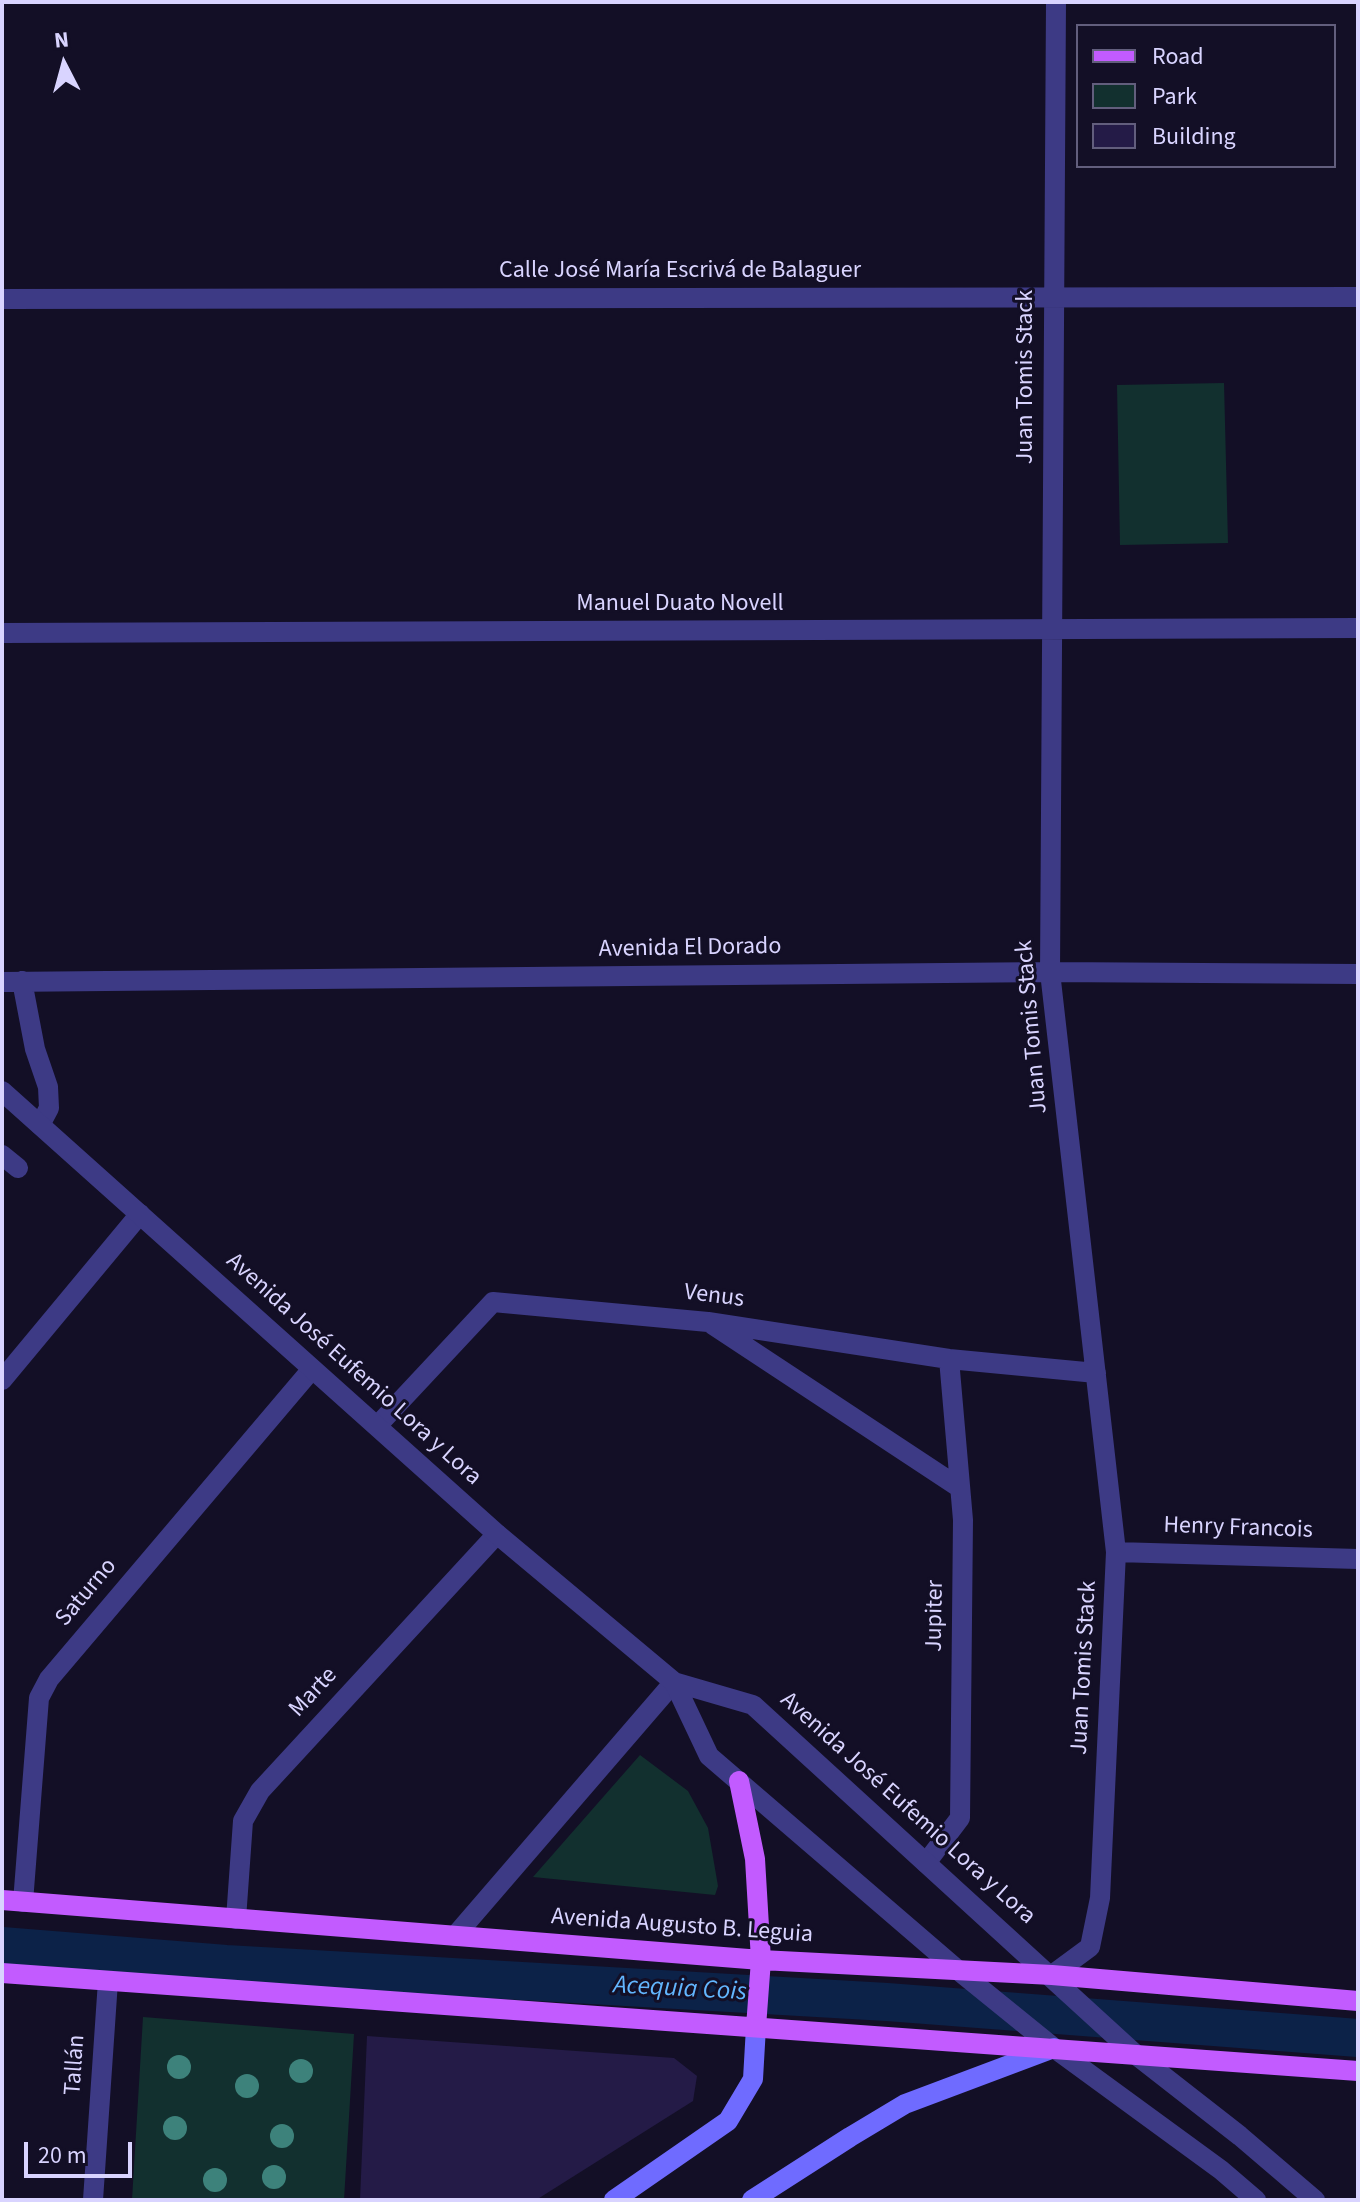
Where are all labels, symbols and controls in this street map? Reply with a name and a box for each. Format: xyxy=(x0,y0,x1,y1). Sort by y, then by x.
text: N xyxy=(53,23,70,57)
north arrow xyxy=(24,24,104,104)
legend xyxy=(1076,24,1336,168)
text: Road xyxy=(1152,39,1204,74)
text: Park xyxy=(1152,79,1197,114)
text: Building xyxy=(1152,119,1236,154)
street label: Calle José María Escrivá de Balaguer xyxy=(499,258,861,286)
street label: Juan Tomis Stack xyxy=(1013,290,1041,464)
street label: Manuel Duato Novell xyxy=(576,591,784,619)
street label: Avenida El Dorado xyxy=(598,933,782,965)
street label: Juan Tomis Stack xyxy=(1011,939,1055,1115)
street label: Avenida José Eufemio Lora y Lora xyxy=(219,1248,487,1492)
street label: Venus xyxy=(682,1279,746,1315)
street label: Henry Francois xyxy=(1163,1512,1313,1546)
street label: Saturno xyxy=(50,1553,124,1633)
street label: Jupiter xyxy=(921,1580,951,1652)
street label: Juan Tomis Stack xyxy=(1066,1580,1104,1756)
street label: Marte xyxy=(284,1662,344,1724)
street label: Avenida José Eufemio Lora y Lora xyxy=(773,1687,1041,1931)
street label: Avenida Augusto B. Leguia xyxy=(550,1903,814,1951)
water label: Acequia Cois xyxy=(612,1971,748,2009)
street label: Tallán xyxy=(60,2034,92,2096)
scale bar xyxy=(28,2126,136,2176)
text: 20 m xyxy=(38,2138,87,2173)

